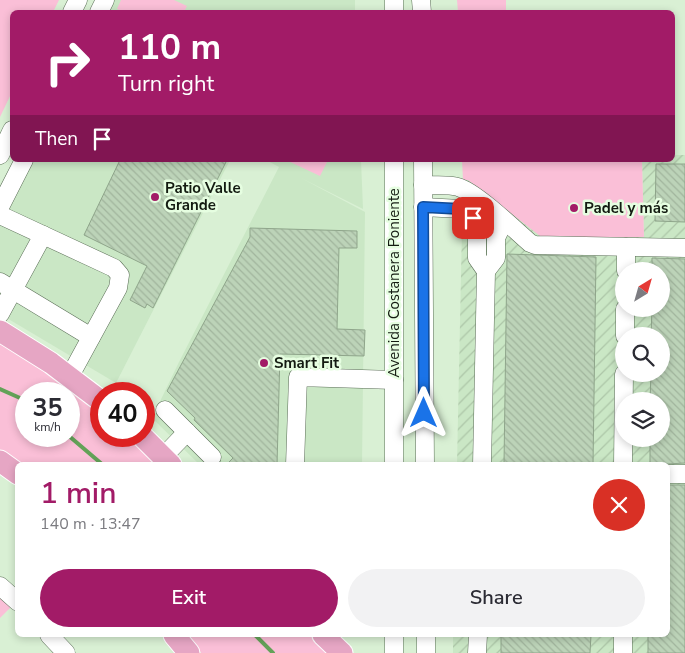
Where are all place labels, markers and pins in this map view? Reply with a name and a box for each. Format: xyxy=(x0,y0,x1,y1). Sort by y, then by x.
place label: Patio Valle Grande xyxy=(165,178,241,215)
marker: Patio Valle Grande xyxy=(149,191,161,203)
pin xyxy=(452,197,494,239)
place label: Padel y más xyxy=(584,198,668,218)
marker: Padel y más xyxy=(568,202,580,214)
place label: Smart Fit xyxy=(274,353,339,373)
marker: Smart Fit xyxy=(258,357,270,369)

